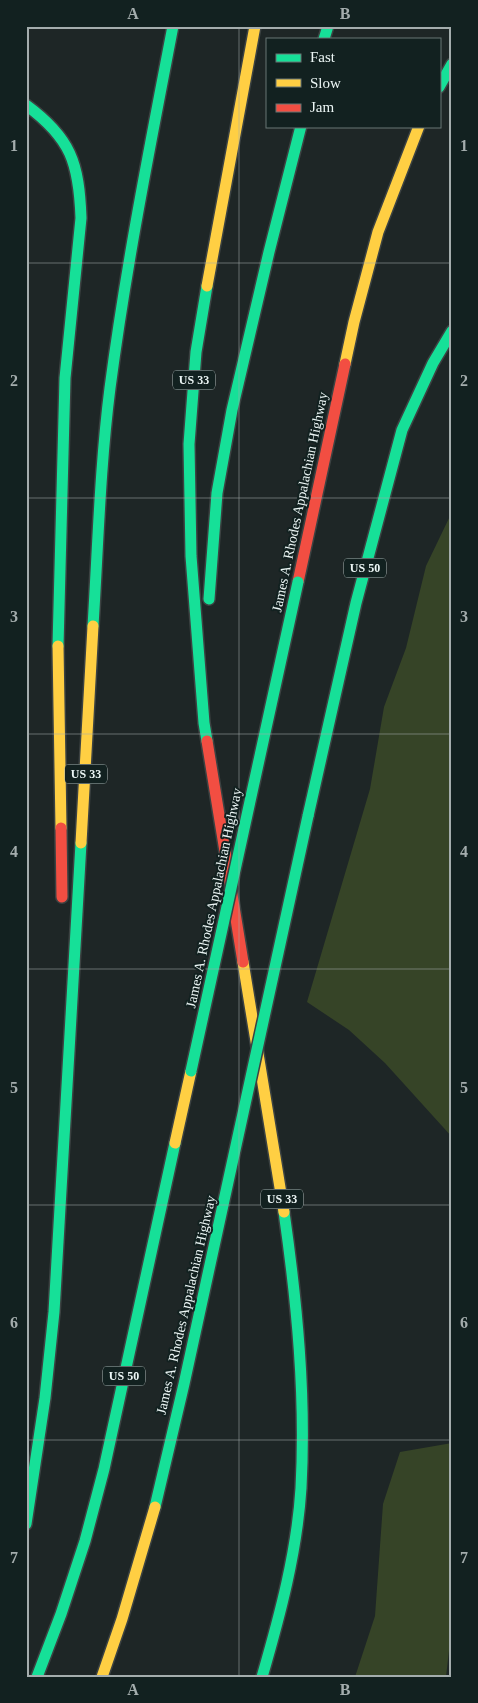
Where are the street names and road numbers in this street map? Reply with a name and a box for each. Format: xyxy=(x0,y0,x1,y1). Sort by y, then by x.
road number: US 33 xyxy=(173,370,215,390)
street label: James A. Rhodes Appalachian Highway xyxy=(269,391,331,613)
road number: US 50 xyxy=(344,558,386,578)
road number: US 33 xyxy=(65,764,107,784)
street label: James A. Rhodes Appalachian Highway xyxy=(183,787,245,1009)
road number: US 33 xyxy=(261,1190,303,1208)
street label: James A. Rhodes Appalachian Highway xyxy=(153,1194,219,1416)
road number: US 50 xyxy=(103,1366,145,1385)

